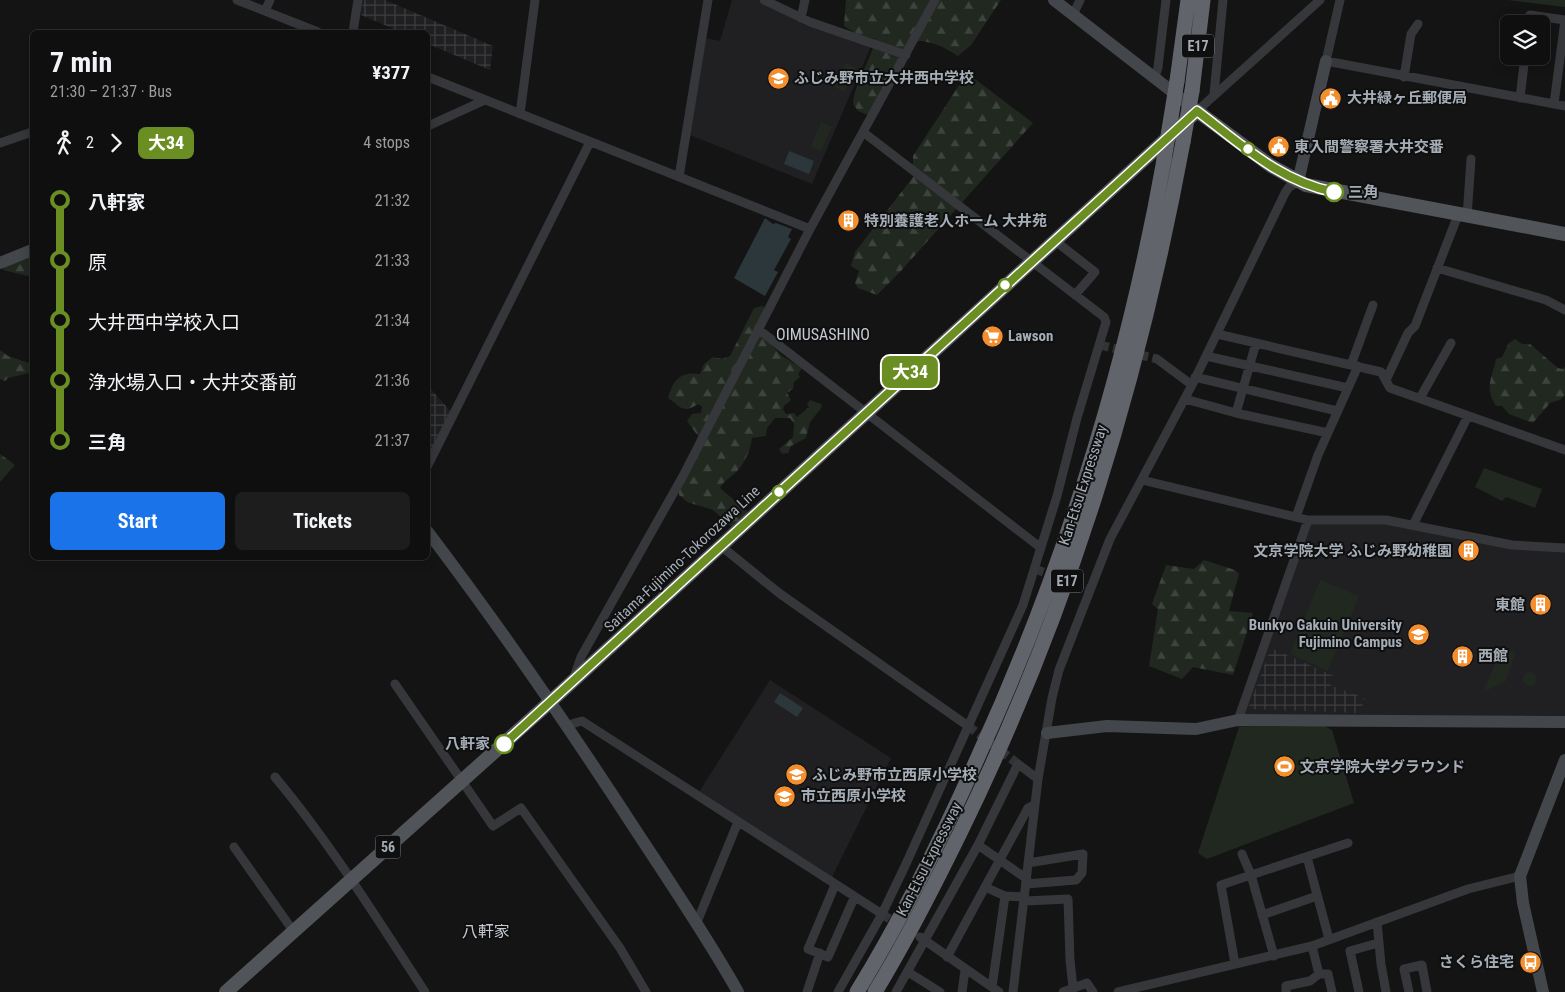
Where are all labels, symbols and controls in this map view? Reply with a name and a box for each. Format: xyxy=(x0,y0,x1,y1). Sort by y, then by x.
map controls xyxy=(1500,15,1550,65)
button: layers xyxy=(1500,15,1550,65)
road number: E17 xyxy=(1182,34,1214,58)
text: 7 min xyxy=(50,46,112,79)
text: ¥377 xyxy=(372,61,410,84)
school or university icon: ふじみ野市立大井西中学校 xyxy=(766,66,790,90)
place label: ふじみ野市立大井西中学校 xyxy=(794,69,974,87)
text: 21:30 – 21:37 · Bus xyxy=(50,82,172,101)
public building icon: 大井緑ヶ丘郵便局 xyxy=(1319,86,1343,110)
place label: 大井緑ヶ丘郵便局 xyxy=(1347,89,1467,107)
icon: walk xyxy=(50,129,78,157)
icon: forward xyxy=(102,129,130,157)
text: 大34 xyxy=(148,132,184,153)
text: 2 xyxy=(86,133,94,152)
text: 4 stops xyxy=(363,133,410,152)
public building icon: 東入間警察署大井交番 xyxy=(1266,135,1290,159)
place label: 東入間警察署大井交番 xyxy=(1294,138,1444,156)
unlabelled marker xyxy=(1241,142,1255,156)
marker: 三角 xyxy=(1324,182,1344,202)
place label: 三角 xyxy=(1348,183,1378,201)
text: 八軒家 xyxy=(88,191,145,214)
text: 21:32 xyxy=(375,191,410,210)
building icon: 特別養護老人ホーム 大井苑 xyxy=(836,209,860,233)
place label: 特別養護老人ホーム 大井苑 xyxy=(864,212,1047,230)
text: 原 xyxy=(88,251,107,274)
text: 21:33 xyxy=(375,251,410,270)
unlabelled marker xyxy=(998,278,1012,292)
text: 大井西中学校入口 xyxy=(88,311,240,334)
text: 21:34 xyxy=(375,311,410,330)
supermarket icon: Lawson xyxy=(980,324,1004,348)
district label: OIMUSASHINO xyxy=(776,325,870,344)
place label: Lawson xyxy=(1008,327,1053,345)
line badge: 大34 xyxy=(881,356,939,388)
text: 大34 xyxy=(892,361,928,382)
text: 浄水場入口・大井交番前 xyxy=(88,371,297,394)
text: 21:36 xyxy=(375,371,410,390)
street label: Kan-Etsu Expressway xyxy=(1055,423,1111,547)
text: 三角 xyxy=(88,431,126,454)
text: 21:37 xyxy=(375,431,410,450)
street label: Saitama-Fujimino-Tokorozawa Line xyxy=(600,482,764,636)
unlabelled marker xyxy=(772,485,786,499)
button: Start xyxy=(50,492,225,550)
button: Tickets xyxy=(235,492,410,550)
building icon: 文京学院大学 ふじみ野幼稚園 xyxy=(1456,539,1480,563)
place label: 文京学院大学 ふじみ野幼稚園 xyxy=(1254,542,1452,560)
road number: E17 xyxy=(1051,570,1083,592)
building icon: 東館 xyxy=(1529,593,1553,617)
place label: 東館 xyxy=(1495,596,1525,614)
place label: Bunkyo Gakuin University Fujimino Campus xyxy=(1249,616,1402,651)
school or university icon: Bunkyo Gakuin University Fujimino Campus xyxy=(1406,622,1430,646)
building icon: 西館 xyxy=(1450,644,1474,668)
place label: 西館 xyxy=(1478,647,1508,665)
marker: 八軒家 xyxy=(494,734,514,754)
place label: 八軒家 xyxy=(445,735,490,753)
sports icon: 文京学院大学グラウンド xyxy=(1272,755,1296,779)
place label: 文京学院大学グラウンド xyxy=(1300,758,1465,776)
school or university icon: ふじみ野市立西原小学校 xyxy=(784,763,808,787)
place label: ふじみ野市立西原小学校 xyxy=(812,766,977,784)
school or university icon: 市立西原小学校 xyxy=(773,784,797,808)
place label: 市立西原小学校 xyxy=(801,787,906,805)
street label: Kan-Etsu Expressway xyxy=(893,799,965,919)
road number: 56 xyxy=(376,836,400,859)
district label: 八軒家 xyxy=(462,922,510,941)
bus stop icon: さくら住宅 xyxy=(1518,950,1542,974)
place label: さくら住宅 xyxy=(1439,953,1514,971)

